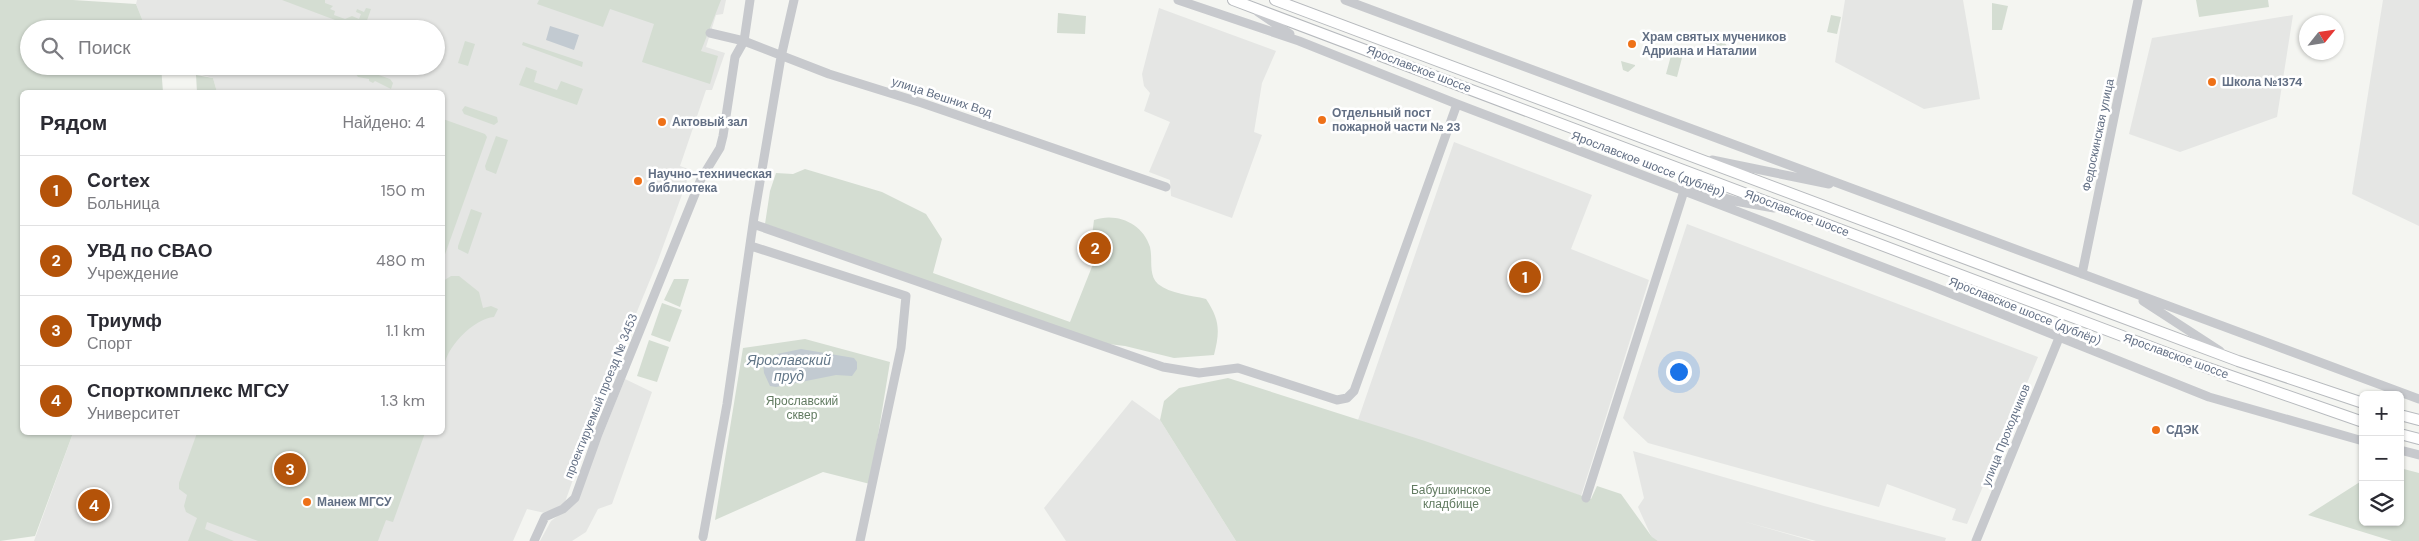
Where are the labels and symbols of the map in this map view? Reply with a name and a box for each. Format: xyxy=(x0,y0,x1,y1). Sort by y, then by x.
north arrow xyxy=(2299,15,2344,60)
place label: Храм святых мучеников Адриана и Наталии xyxy=(1642,29,1786,59)
marker: Храм святых мучеников Адриана и Наталии xyxy=(1626,38,1638,50)
street label: Ярославское шоссе xyxy=(1364,42,1474,96)
street label: улица Вешних Вод xyxy=(890,73,994,121)
place label: Школа №1374 xyxy=(2222,74,2303,90)
marker: Школа №1374 xyxy=(2206,76,2218,88)
street label: Федоскинская улица xyxy=(2078,77,2118,193)
place label: Отдельный пост пожарной части № 23 xyxy=(1332,105,1461,135)
place label: Актовый зал xyxy=(672,114,748,130)
marker: Отдельный пост пожарной части № 23 xyxy=(1316,114,1328,126)
marker: Актовый зал xyxy=(656,116,668,128)
street label: Ярославское шоссе (дублёр) xyxy=(1569,127,1727,201)
place label: Научно-техническая библиотека xyxy=(648,166,772,196)
marker: Научно-техническая библиотека xyxy=(632,175,644,187)
street label: Ярославское шоссе xyxy=(1742,186,1852,240)
pin: 2 xyxy=(1079,229,1111,267)
pin: 1 xyxy=(1509,258,1541,296)
street label: Ярославское шоссе (дублёр) xyxy=(1947,273,2103,349)
street label: проектируемый проезд № 3453 xyxy=(561,311,641,481)
street label: Ярославское шоссе xyxy=(2121,330,2231,383)
water label: Ярославский пруд xyxy=(746,351,831,385)
your location xyxy=(1666,359,1692,385)
street label: улица Проходчиков xyxy=(1978,382,2034,488)
park label: Ярославский сквер xyxy=(766,393,838,423)
place label: СДЭК xyxy=(2166,422,2200,438)
marker: СДЭК xyxy=(2150,424,2162,436)
pin: 3 xyxy=(274,450,306,488)
park label: Бабушкинское кладбище xyxy=(1411,482,1491,512)
pin: 4 xyxy=(78,486,110,524)
place label: Манеж МГСУ xyxy=(317,494,392,510)
marker: Манеж МГСУ xyxy=(301,496,313,508)

